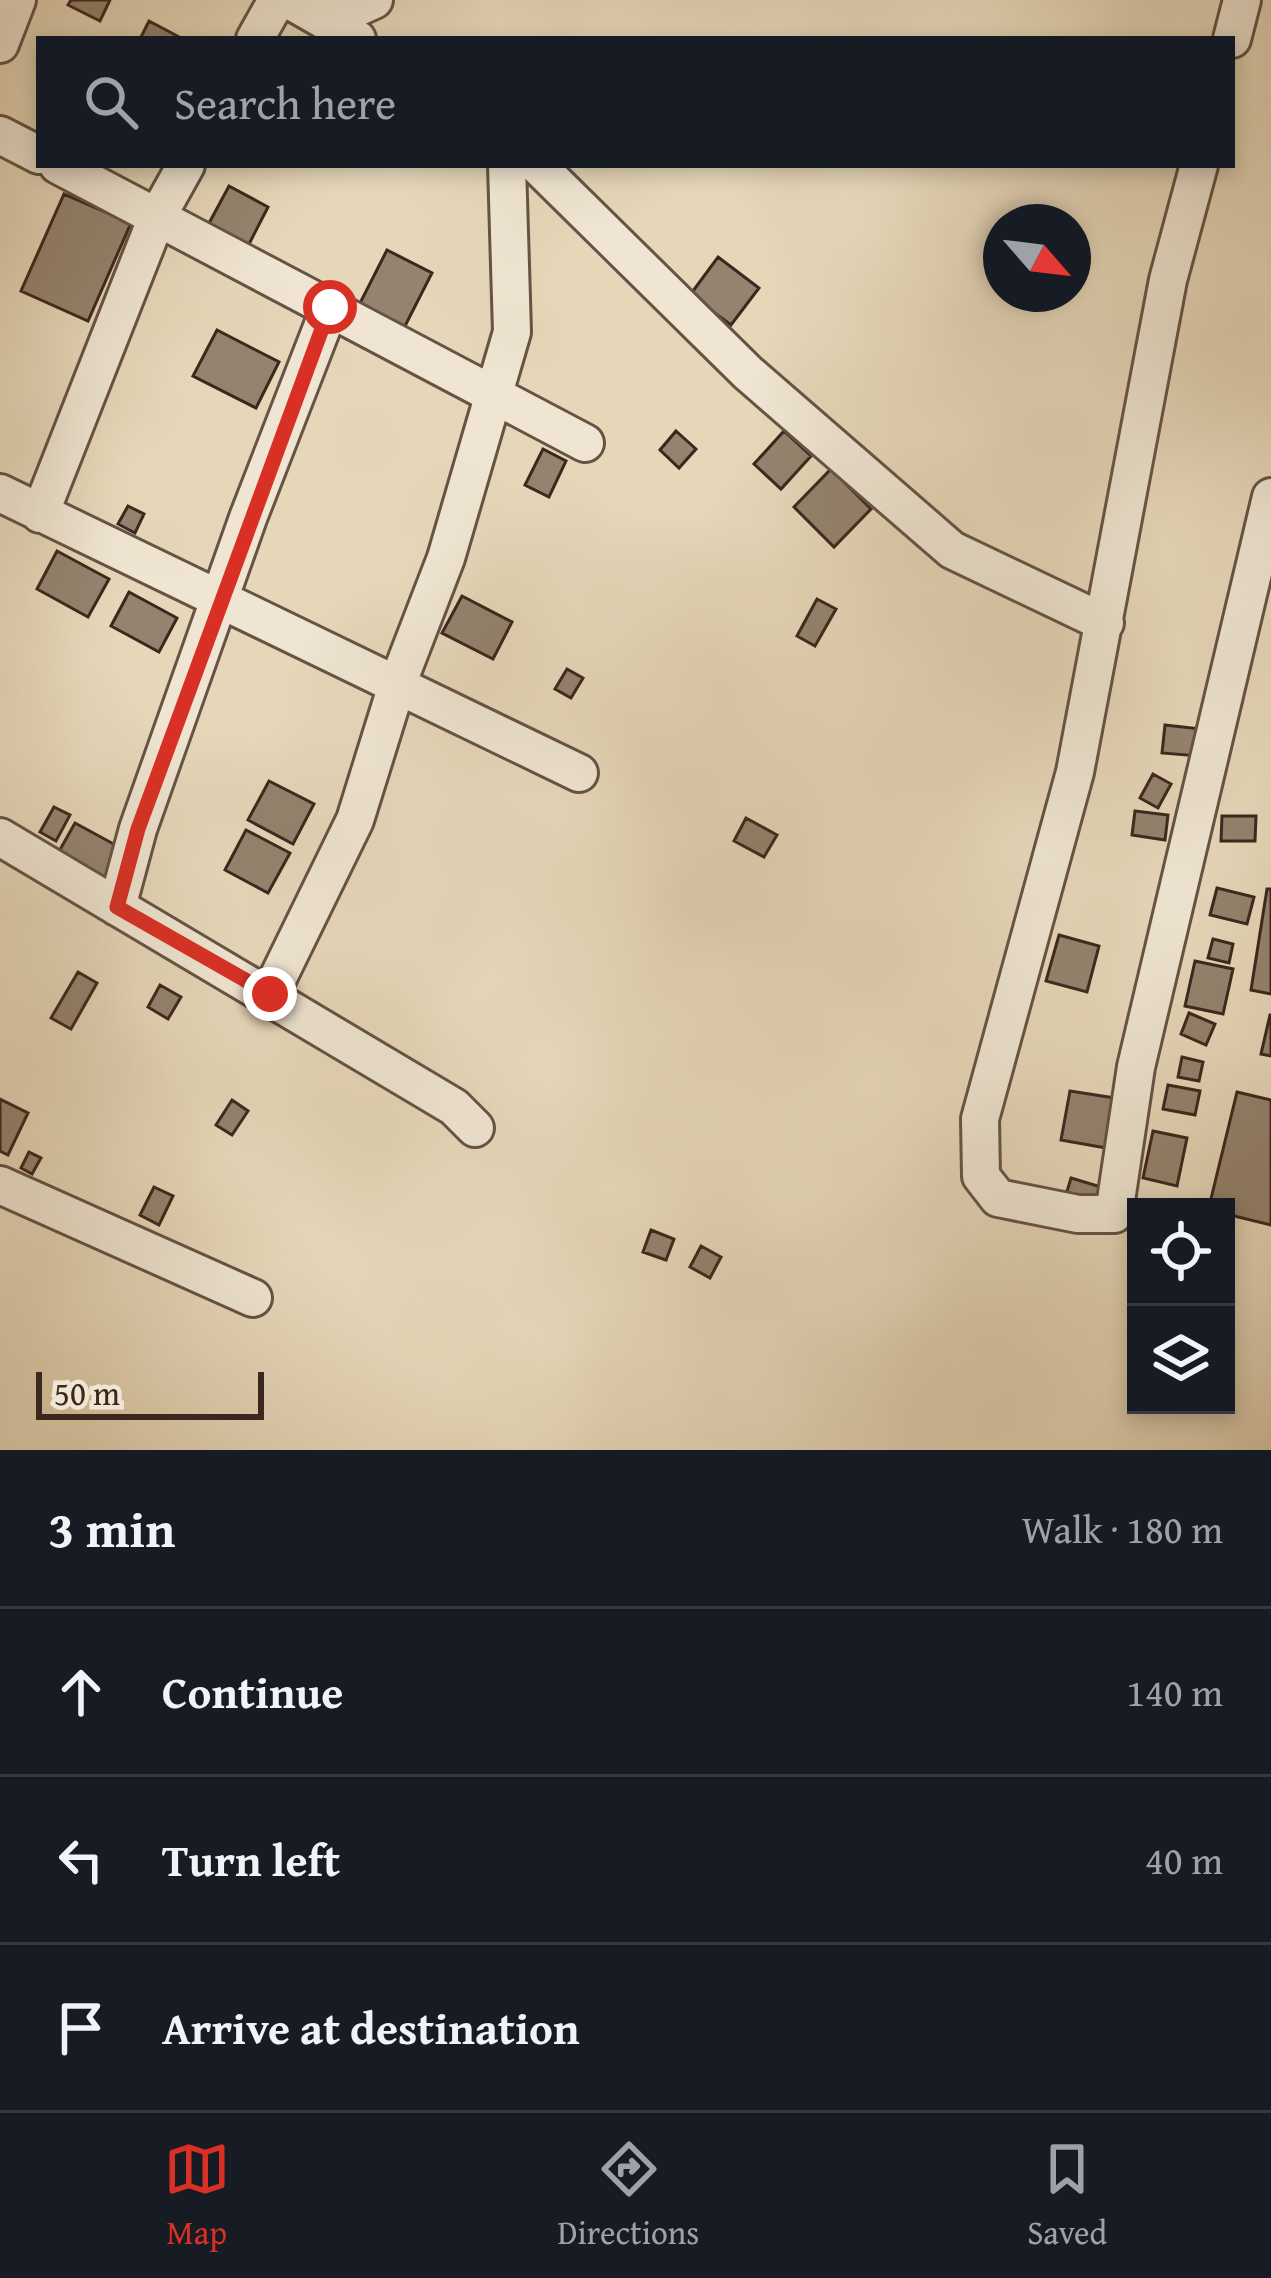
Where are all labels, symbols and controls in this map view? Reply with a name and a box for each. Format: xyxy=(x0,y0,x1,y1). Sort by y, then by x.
search box xyxy=(36,36,1235,168)
icon: search xyxy=(78,69,144,135)
text: Search here xyxy=(174,70,396,135)
north arrow xyxy=(983,204,1091,312)
route start xyxy=(303,280,357,334)
route end xyxy=(243,967,297,1021)
map controls xyxy=(1127,1198,1235,1414)
button: locate xyxy=(1127,1198,1235,1306)
button: layers xyxy=(1127,1306,1235,1414)
scale bar xyxy=(36,1366,264,1419)
text: 50 m xyxy=(54,1369,120,1417)
text: 3 min xyxy=(48,1491,175,1566)
text: Walk · 180 m xyxy=(1022,1500,1223,1557)
icon: ahead xyxy=(48,1659,114,1725)
text: Continue xyxy=(162,1659,343,1724)
text: 140 m xyxy=(1126,1663,1223,1720)
icon: left xyxy=(48,1827,114,1893)
text: Turn left xyxy=(162,1827,340,1892)
text: 40 m xyxy=(1145,1831,1223,1888)
icon: arrive xyxy=(48,1995,114,2061)
text: Arrive at destination xyxy=(162,1995,580,2060)
tab: Map xyxy=(164,2136,230,2256)
tab: Directions xyxy=(558,2136,699,2256)
tab: Saved xyxy=(1027,2136,1107,2256)

